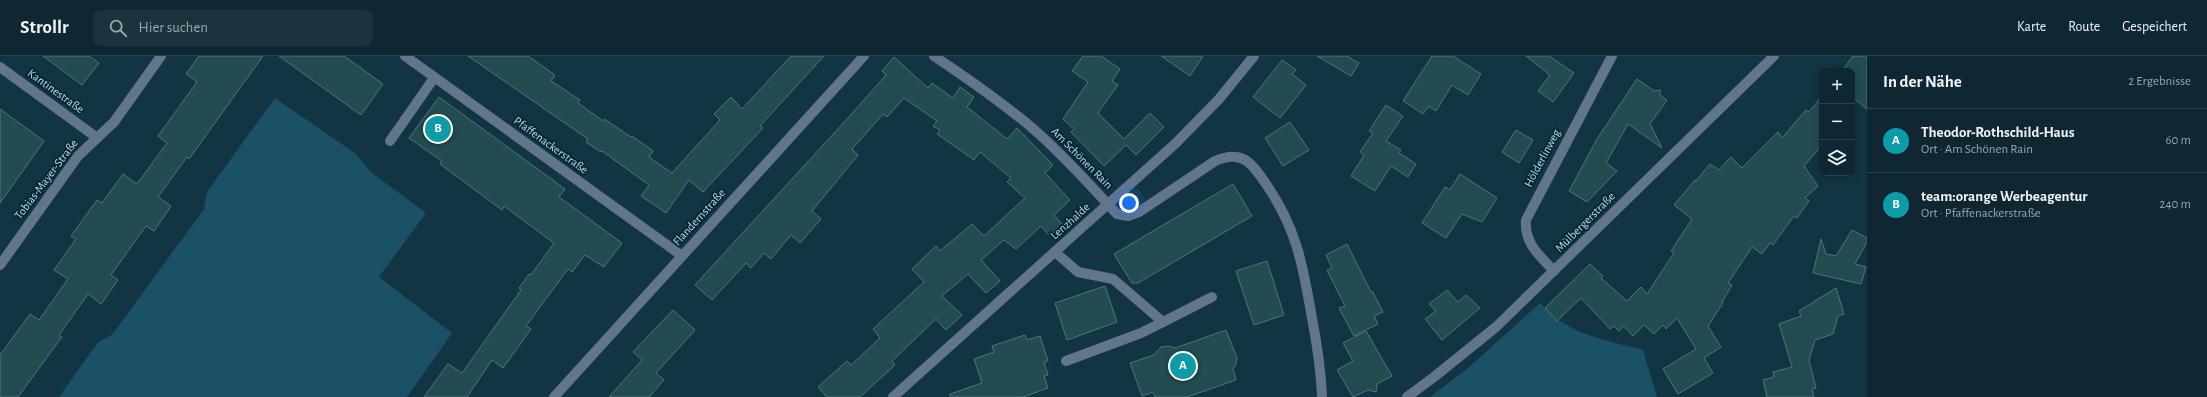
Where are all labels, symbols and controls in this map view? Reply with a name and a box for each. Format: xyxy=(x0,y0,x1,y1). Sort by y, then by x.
search box xyxy=(93,10,373,46)
icon: search xyxy=(107,17,129,39)
text: Strollr xyxy=(20,18,69,37)
text: Hier suchen xyxy=(139,20,208,35)
text: Karte xyxy=(2017,20,2046,34)
text: Route xyxy=(2068,20,2100,34)
text: Gespeichert xyxy=(2122,20,2187,34)
street label: Kantinestraße xyxy=(26,67,86,115)
map controls xyxy=(1819,68,1855,176)
button: + xyxy=(1819,68,1855,104)
text: In der Nähe xyxy=(1883,73,1962,90)
text: 2 Ergebnisse xyxy=(2128,75,2191,88)
button: − xyxy=(1819,104,1855,140)
pin: B xyxy=(425,114,451,144)
street label: Pfaffenackerstraße xyxy=(512,114,590,176)
street label: Am Schönen Rain xyxy=(1049,125,1115,191)
text: Theodor-Rothschild-Haus xyxy=(1921,125,2074,140)
street label: Hölderlinweg xyxy=(1522,127,1562,189)
text: A xyxy=(1892,134,1900,147)
text: 60 m xyxy=(2165,134,2191,147)
street label: Tobias-Mayer-Straße xyxy=(12,137,81,222)
button: layers xyxy=(1819,140,1855,176)
text: Ort · Am Schönen Rain xyxy=(1921,143,2033,156)
street label: Flandernstraße xyxy=(671,186,727,248)
text: team:orange Werbeagentur xyxy=(1921,189,2088,204)
street label: Mülbergerstraße xyxy=(1553,190,1617,254)
your location xyxy=(1119,193,1139,213)
text: B xyxy=(1892,198,1900,211)
text: 240 m xyxy=(2159,198,2191,211)
street label: Lenzhalde xyxy=(1048,200,1092,242)
text: Ort · Pfaffenackerstraße xyxy=(1921,207,2041,220)
pin: A xyxy=(1170,351,1196,381)

